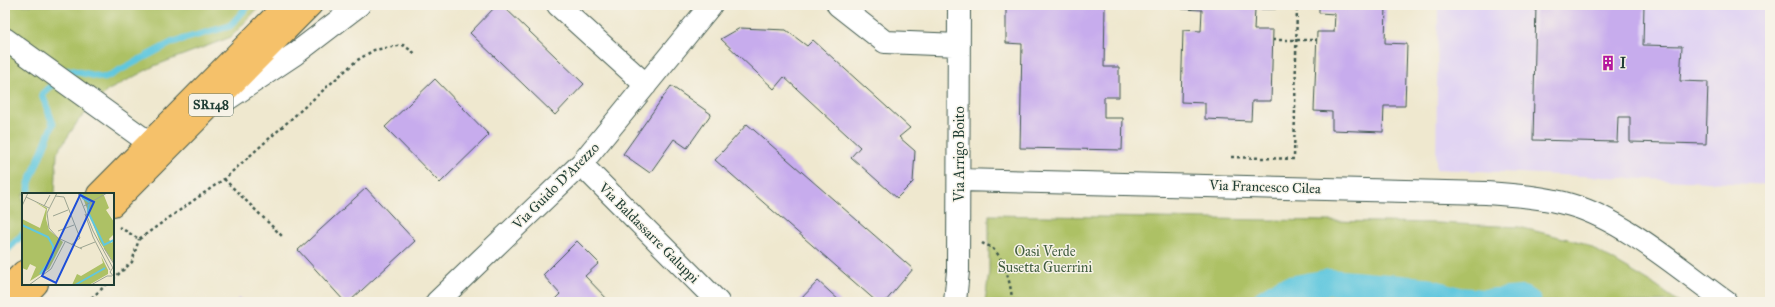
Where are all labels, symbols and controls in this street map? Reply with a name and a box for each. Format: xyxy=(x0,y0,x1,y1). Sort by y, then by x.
building icon: I xyxy=(1599,54,1617,72)
place label: I xyxy=(1620,55,1626,72)
road number: SR148 xyxy=(189,94,233,116)
street label: Via Arrigo Boito xyxy=(951,106,968,203)
street label: Via Guido D'Arezzo xyxy=(508,139,603,234)
street label: Via Francesco Cilea xyxy=(1208,177,1321,197)
street label: Via Baldassarre Galuppi xyxy=(595,179,703,287)
inset map xyxy=(22,193,114,285)
park label: Oasi Verde Susetta Guerrini xyxy=(998,243,1092,276)

